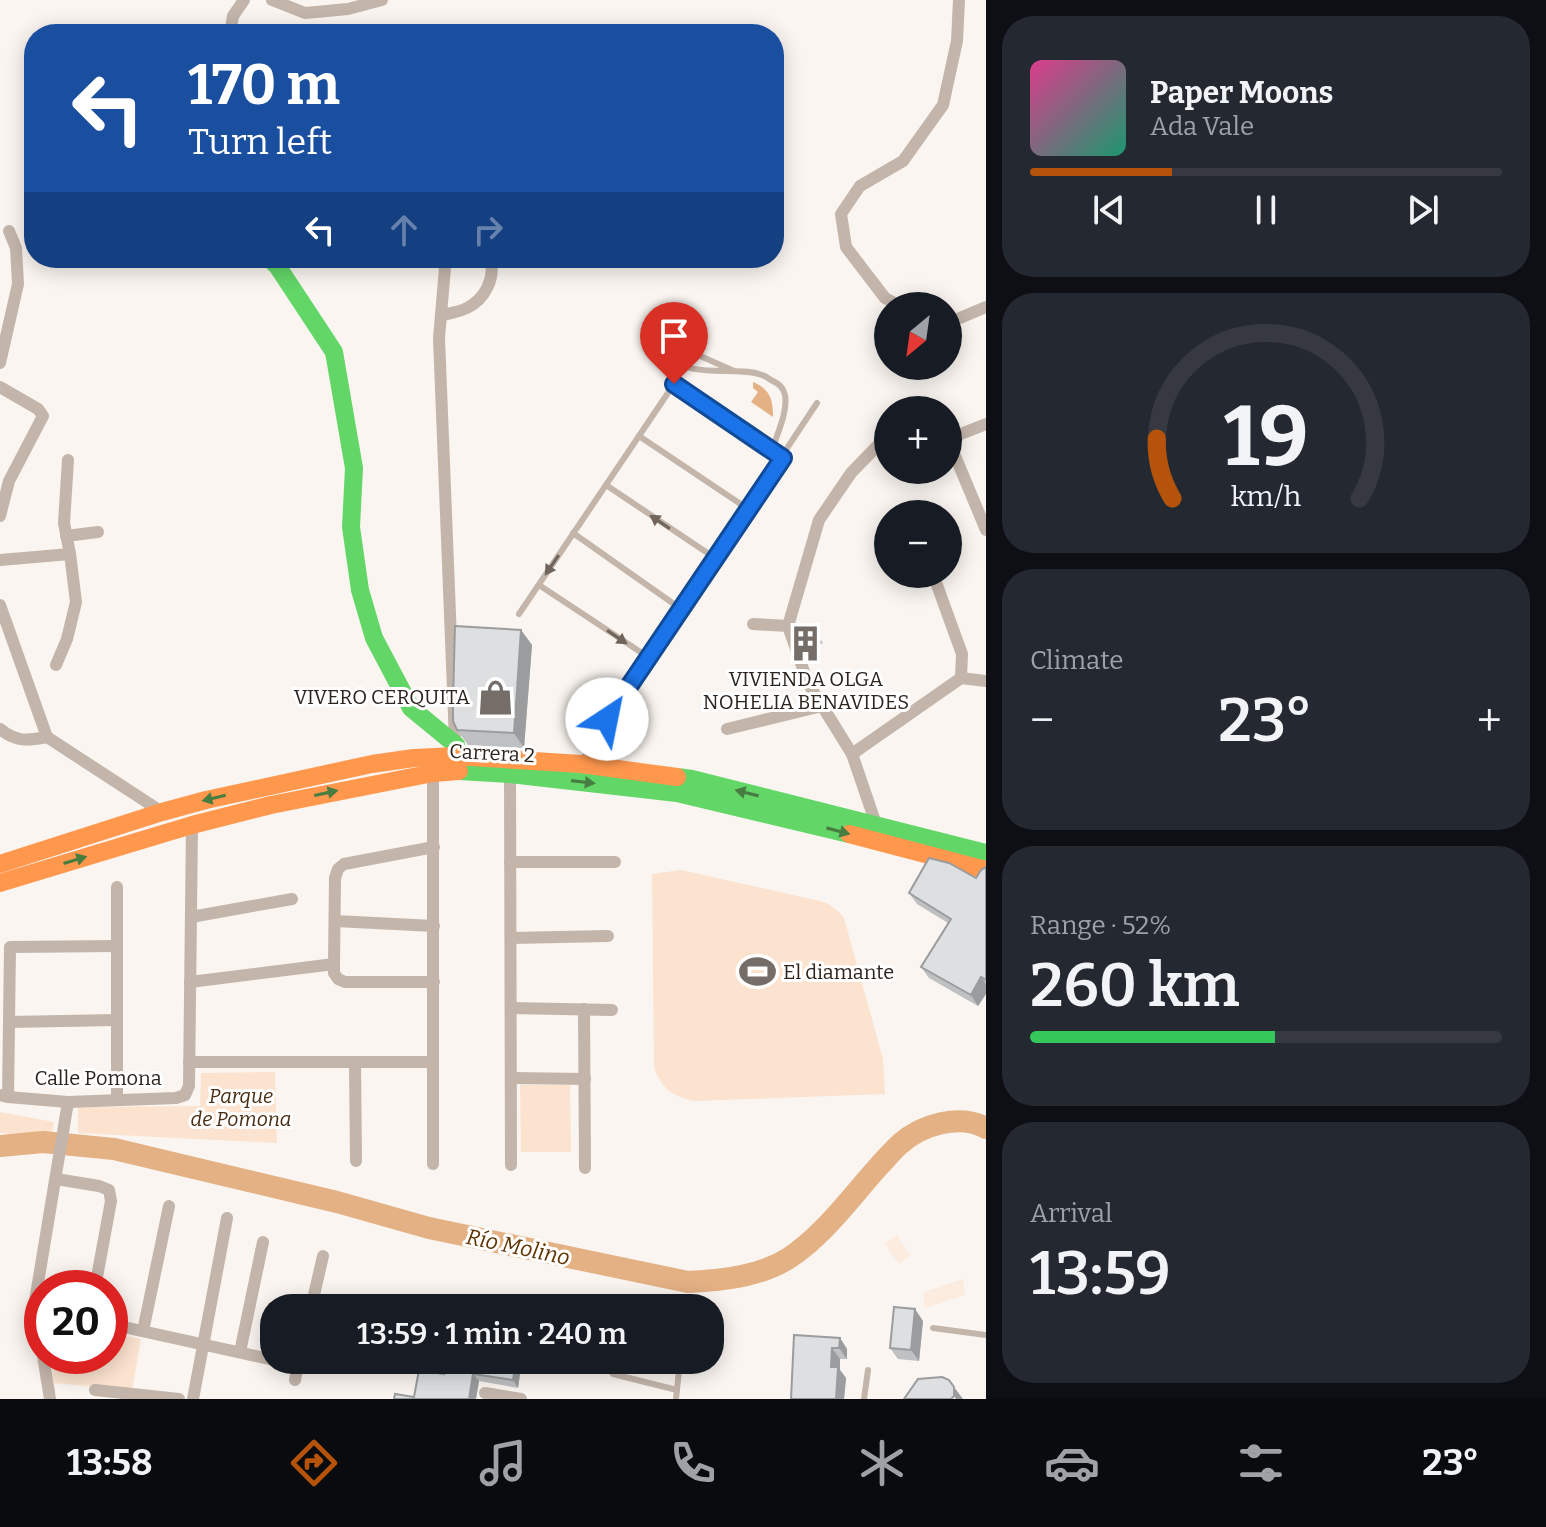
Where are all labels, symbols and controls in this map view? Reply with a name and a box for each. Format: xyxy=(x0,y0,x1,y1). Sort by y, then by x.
text: 170 m xyxy=(188,52,340,119)
icon: left xyxy=(56,56,160,160)
text: Paper Moons xyxy=(1150,75,1333,111)
text: Ada Vale xyxy=(1150,111,1254,142)
text: Turn left xyxy=(188,120,332,164)
icon: previous xyxy=(1087,188,1131,232)
icon: pause xyxy=(1244,188,1288,232)
icon: next xyxy=(1401,188,1445,232)
icon: left xyxy=(298,208,342,252)
icon: ahead xyxy=(382,208,426,252)
icon: right xyxy=(466,208,510,252)
north arrow xyxy=(874,292,962,380)
map controls xyxy=(874,292,962,588)
pin xyxy=(640,302,708,384)
icon: arrive xyxy=(652,314,696,358)
text: 19 xyxy=(1223,386,1309,486)
button: + xyxy=(874,396,962,484)
text: km/h xyxy=(1231,479,1302,514)
button: − xyxy=(874,500,962,588)
one-way arrow xyxy=(650,514,671,529)
one-way arrow xyxy=(545,554,560,576)
building icon: VIVIENDA OLGA NOHELIA BENAVIDES xyxy=(787,625,825,663)
one-way arrow xyxy=(606,629,627,644)
text: Climate xyxy=(1030,645,1124,676)
place label: VIVIENDA OLGA NOHELIA BENAVIDES xyxy=(703,667,909,714)
position arrow xyxy=(565,677,649,761)
shop icon: VIVERO CERQUITA xyxy=(477,678,515,716)
place label: VIVERO CERQUITA xyxy=(294,685,471,709)
text: 23° xyxy=(1218,685,1313,757)
text: − xyxy=(1030,694,1054,747)
text: + xyxy=(1477,694,1502,747)
street label: Carrera 2 xyxy=(449,739,535,767)
one-way arrow xyxy=(571,776,596,789)
one-way arrow xyxy=(313,786,338,799)
one-way arrow xyxy=(735,786,760,798)
one-way arrow xyxy=(202,792,227,805)
one-way arrow xyxy=(826,826,851,838)
one-way arrow xyxy=(63,853,87,866)
text: Range · 52% xyxy=(1030,910,1171,941)
text: 260 km xyxy=(1030,950,1240,1022)
sports icon: El diamante xyxy=(738,953,776,991)
place label: El diamante xyxy=(783,960,894,984)
street label: Calle Pomona xyxy=(34,1066,162,1090)
park label: Parque de Pomona xyxy=(190,1084,292,1131)
text: Arrival xyxy=(1030,1198,1112,1229)
water label: Río Molino xyxy=(464,1223,572,1271)
text: 13:59 xyxy=(1030,1238,1171,1310)
speed limit sign: 20 xyxy=(24,1270,128,1374)
text: 13:59 · 1 min · 240 m xyxy=(357,1316,627,1352)
icon: directions xyxy=(286,1435,342,1491)
icon: music xyxy=(475,1435,531,1491)
icon: phone xyxy=(665,1435,721,1491)
icon: climate xyxy=(854,1435,910,1491)
icon: car xyxy=(1044,1435,1100,1491)
icon: filters xyxy=(1233,1435,1289,1491)
text: 13:58 xyxy=(67,1441,153,1485)
text: 23° xyxy=(1422,1441,1479,1485)

